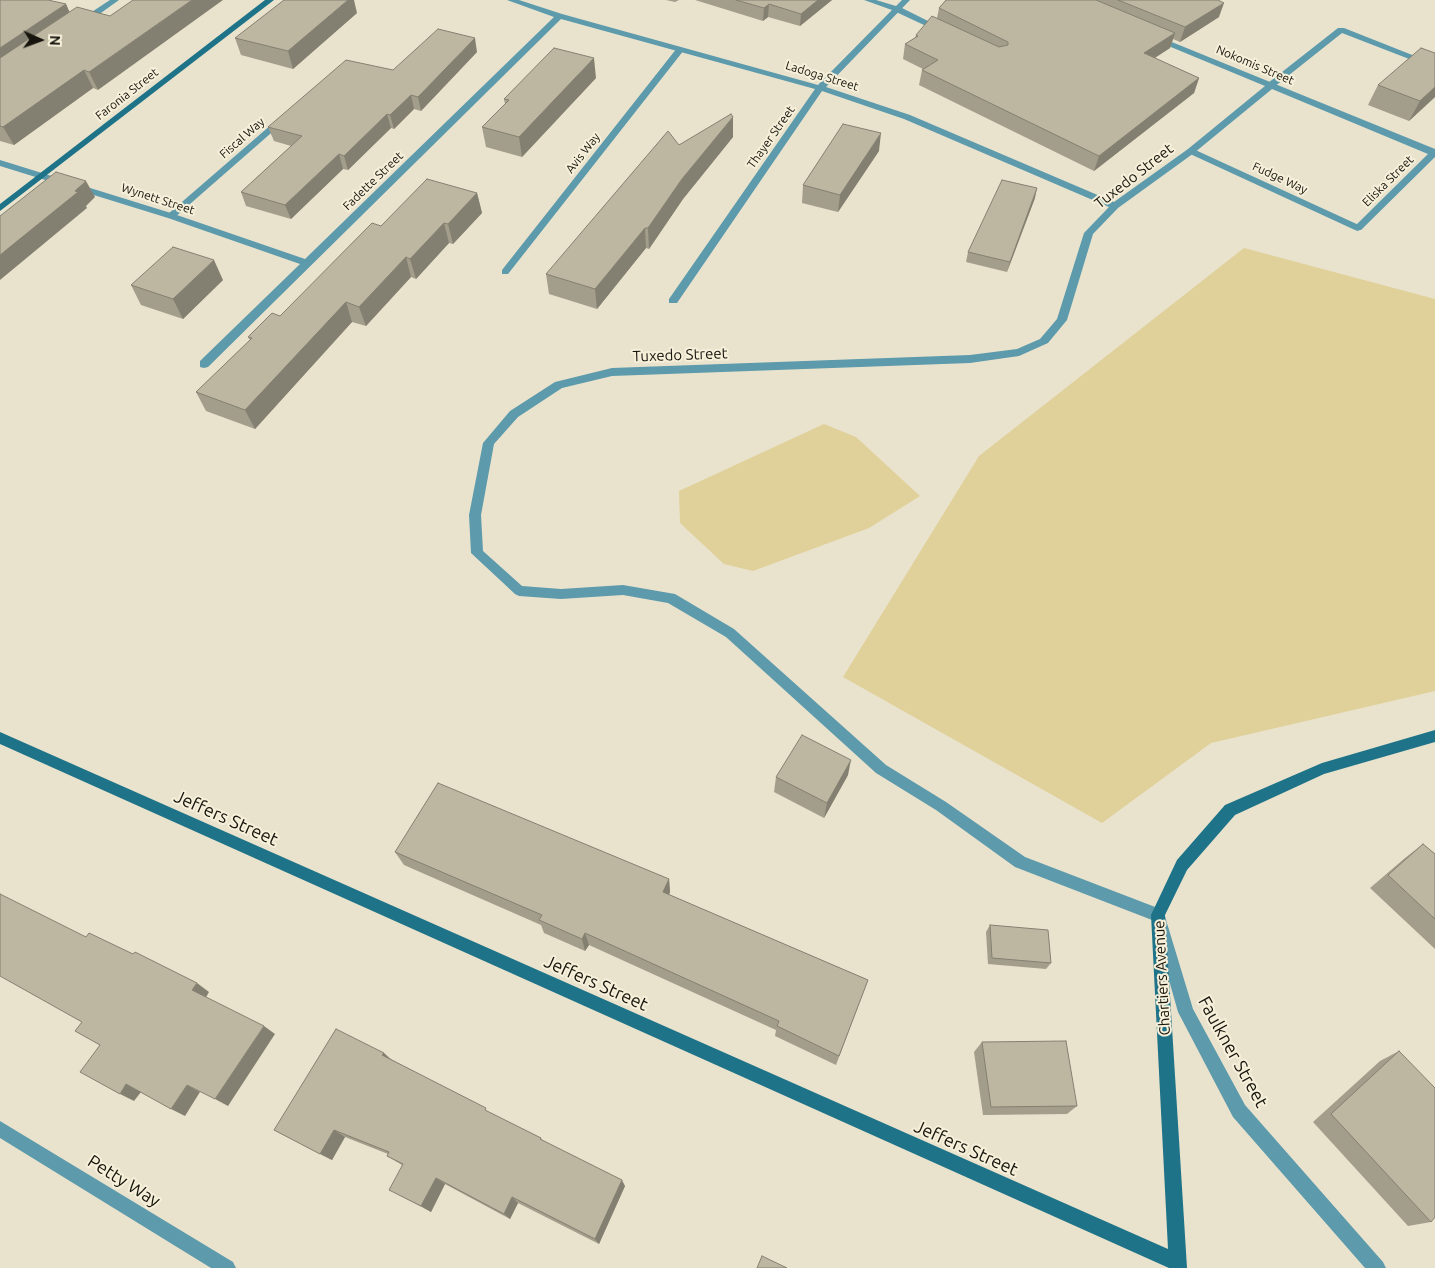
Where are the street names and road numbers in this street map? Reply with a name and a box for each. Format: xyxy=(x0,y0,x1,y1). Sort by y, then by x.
street label: Nokomis Street xyxy=(1214,42,1296,88)
street label: Ladoga Street xyxy=(784,58,860,94)
street label: Faronia Street xyxy=(93,65,161,123)
street label: Thayer Street xyxy=(744,103,798,171)
street label: Fiscal Way xyxy=(217,115,267,161)
street label: Avis Way xyxy=(563,130,603,176)
street label: Tuxedo Street xyxy=(1091,140,1177,212)
street label: Fadette Street xyxy=(340,149,406,213)
street label: Eliska Street xyxy=(1359,152,1417,210)
street label: Fudge Way xyxy=(1250,159,1310,197)
street label: Wynett Street xyxy=(120,180,196,218)
street label: Tuxedo Street xyxy=(632,344,728,366)
street label: Jeffers Street xyxy=(171,785,281,851)
street label: Chartiers Avenue xyxy=(1150,920,1174,1036)
street label: Jeffers Street xyxy=(541,950,651,1016)
street label: Faulkner Street xyxy=(1194,993,1272,1111)
street label: Jeffers Street xyxy=(911,1115,1021,1181)
street label: Petty Way xyxy=(84,1150,164,1212)

